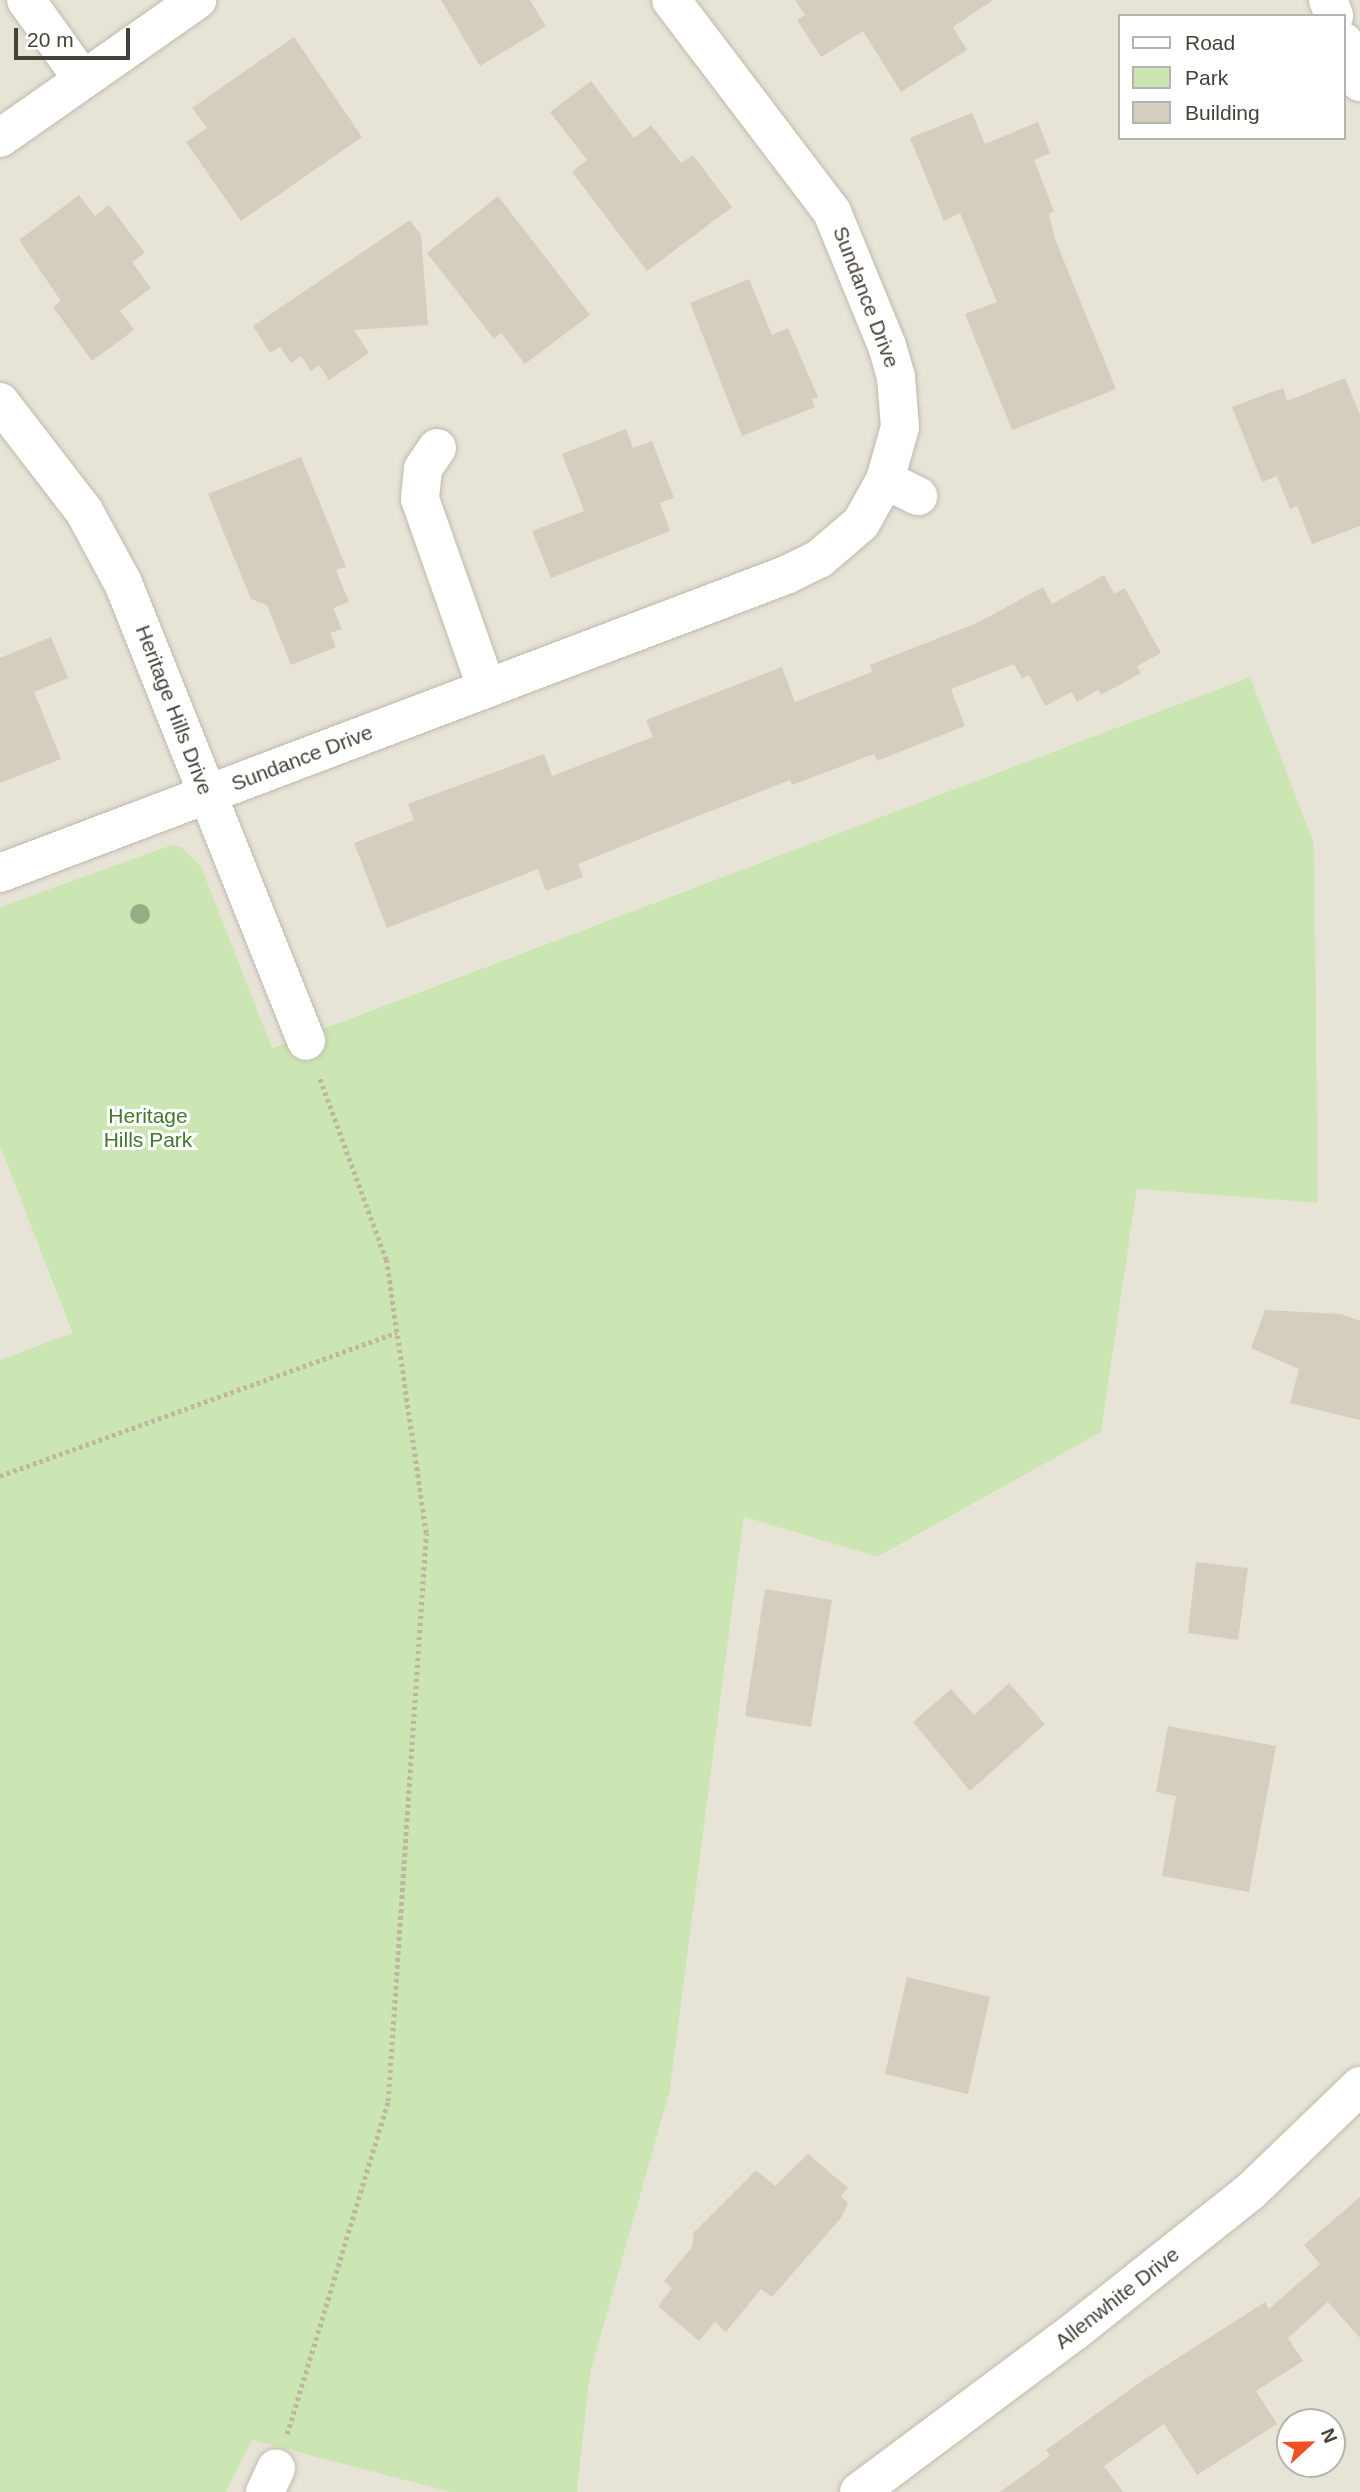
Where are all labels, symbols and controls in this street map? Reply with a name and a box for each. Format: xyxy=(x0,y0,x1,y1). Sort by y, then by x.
scale bar xyxy=(18,14,133,58)
legend xyxy=(1118,14,1346,140)
text: 20 m xyxy=(27,28,74,51)
text: Road xyxy=(1185,31,1235,54)
text: Park xyxy=(1185,66,1228,89)
text: Building xyxy=(1185,101,1260,124)
street label: Sundance Drive xyxy=(827,223,905,371)
street label: Heritage Hills Drive xyxy=(130,622,218,798)
street label: Sundance Drive xyxy=(228,719,376,797)
park label: Heritage Hills Park xyxy=(104,1103,192,1153)
street label: Allenwhite Drive xyxy=(1050,2242,1184,2354)
north arrow xyxy=(1276,2408,1346,2478)
text: N xyxy=(1317,2425,1341,2446)

